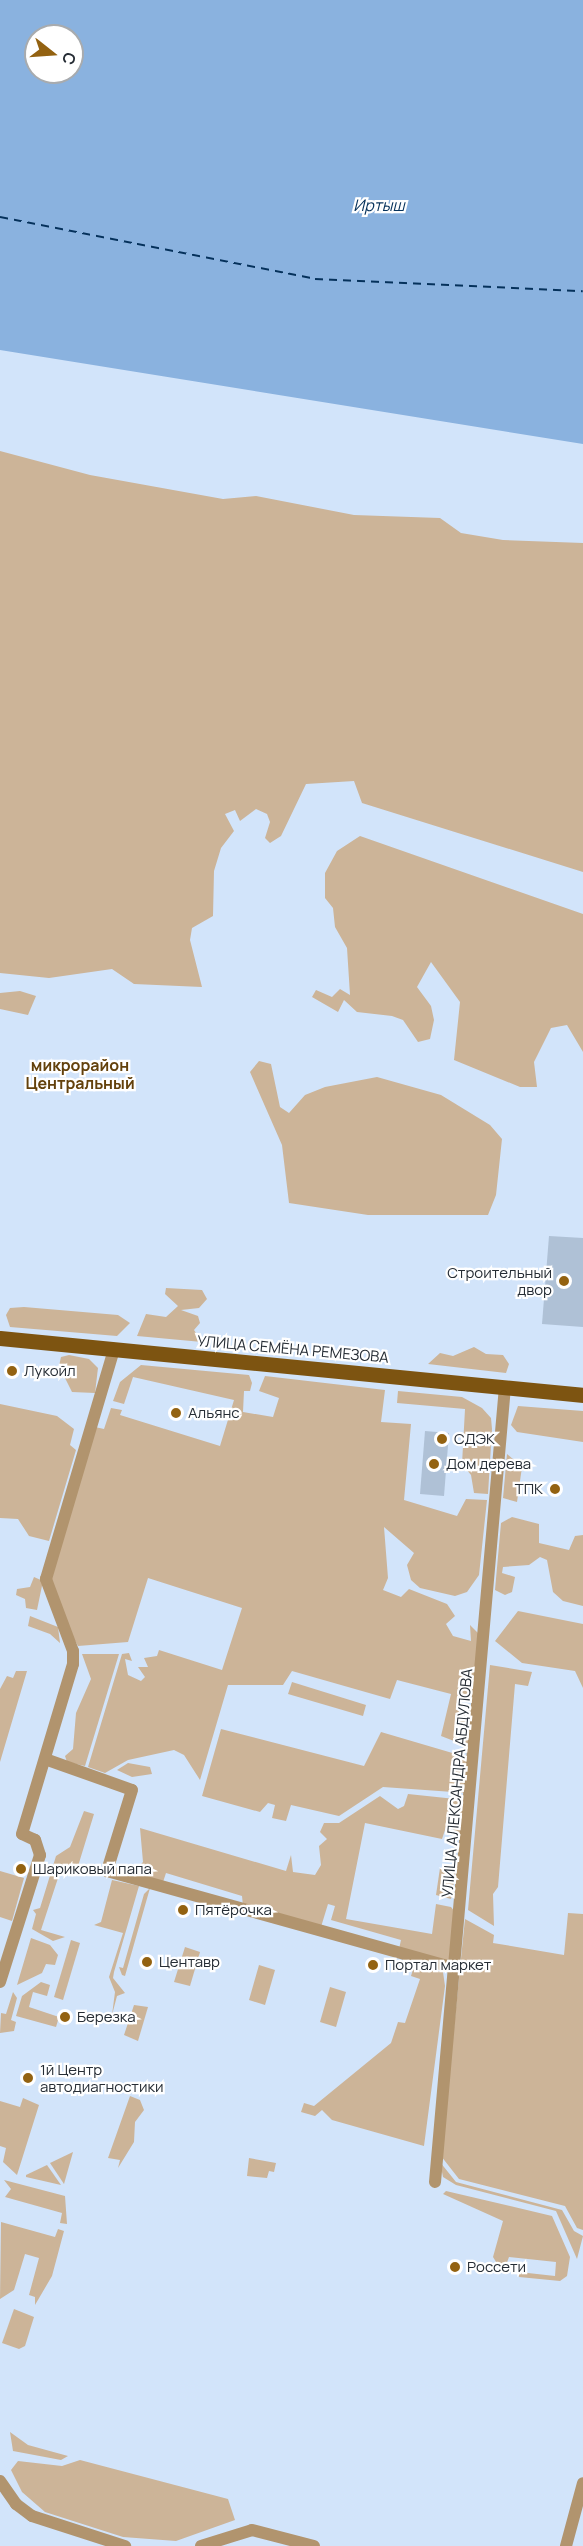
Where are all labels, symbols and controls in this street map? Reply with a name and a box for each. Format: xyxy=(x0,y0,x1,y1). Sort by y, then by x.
north arrow xyxy=(24,24,84,84)
text: С xyxy=(57,50,82,68)
water label: Иртыш xyxy=(353,195,405,215)
district label: микрорайон Центральный xyxy=(25,1055,135,1093)
place label: Строительный двор xyxy=(447,1263,552,1298)
marker: Строительный двор xyxy=(557,1274,571,1288)
street label: УЛИЦА СЕМЁНА РЕМЕЗОВА xyxy=(196,1332,390,1366)
place label: Лукойл xyxy=(24,1362,76,1380)
marker: Лукойл xyxy=(5,1364,19,1378)
place label: Альянс xyxy=(188,1404,240,1422)
marker: Альянс xyxy=(169,1406,183,1420)
place label: СДЭК xyxy=(454,1430,495,1448)
marker: СДЭК xyxy=(435,1432,449,1446)
place label: Дом дерева xyxy=(446,1455,531,1473)
marker: Дом дерева xyxy=(427,1457,441,1471)
place label: ТПК xyxy=(515,1480,543,1498)
marker: ТПК xyxy=(548,1482,562,1496)
street label: УЛИЦА АЛЕКСАНДРА АБДУЛОВА xyxy=(438,1668,476,1898)
place label: Шариковый папа xyxy=(33,1860,152,1878)
marker: Шариковый папа xyxy=(14,1862,28,1876)
place label: Пятёрочка xyxy=(195,1901,272,1919)
marker: Пятёрочка xyxy=(176,1903,190,1917)
place label: Центавр xyxy=(159,1953,220,1971)
marker: Центавр xyxy=(140,1955,154,1969)
place label: Портал маркет xyxy=(385,1956,491,1974)
marker: Портал маркет xyxy=(366,1958,380,1972)
place label: Березка xyxy=(77,2008,136,2026)
marker: Березка xyxy=(58,2010,72,2024)
place label: 1й Центр автодиагностики xyxy=(40,2060,163,2095)
marker: 1й Центр автодиагностики xyxy=(21,2071,35,2085)
place label: Россети xyxy=(467,2258,526,2276)
marker: Россети xyxy=(448,2260,462,2274)

